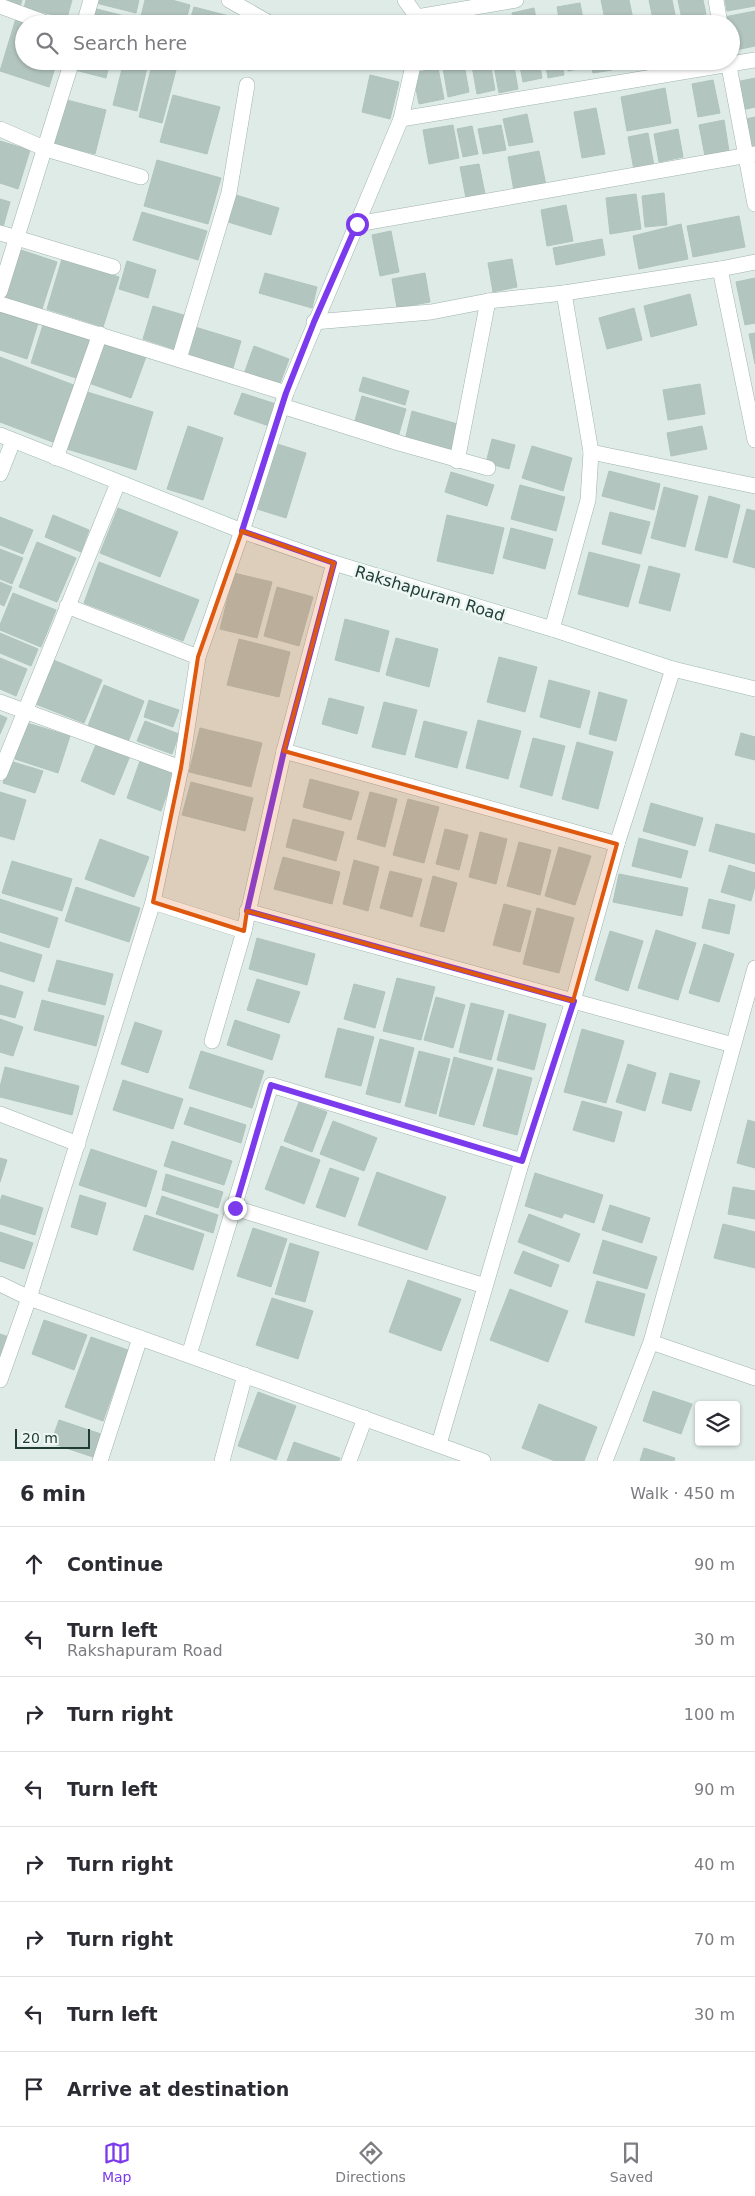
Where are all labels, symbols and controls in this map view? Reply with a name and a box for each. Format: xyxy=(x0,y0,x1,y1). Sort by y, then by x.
search box xyxy=(15,15,740,70)
icon: search xyxy=(33,29,61,57)
text: Search here xyxy=(73,32,187,54)
route start xyxy=(346,213,369,236)
street label: Rakshapuram Road xyxy=(353,562,507,625)
route end xyxy=(224,1197,247,1220)
map controls xyxy=(695,1401,740,1446)
button: layers xyxy=(695,1401,740,1446)
scale bar xyxy=(15,1426,90,1449)
text: 20 m xyxy=(22,1430,58,1446)
text: 6 min xyxy=(20,1482,86,1506)
text: Walk · 450 m xyxy=(630,1484,735,1503)
icon: ahead xyxy=(20,1550,48,1578)
text: Continue xyxy=(67,1553,163,1575)
text: 90 m xyxy=(694,1555,735,1574)
text: Turn left xyxy=(67,1619,158,1641)
icon: left xyxy=(20,1625,48,1653)
text: 30 m xyxy=(694,1630,735,1649)
text: Rakshapuram Road xyxy=(67,1641,223,1660)
icon: right xyxy=(20,1700,48,1728)
text: Turn right xyxy=(67,1703,173,1725)
text: 100 m xyxy=(684,1705,735,1724)
icon: left xyxy=(20,1775,48,1803)
text: Turn left xyxy=(67,1778,158,1800)
text: 90 m xyxy=(694,1780,735,1799)
icon: right xyxy=(20,1850,48,1878)
text: Turn right xyxy=(67,1853,173,1875)
text: 40 m xyxy=(694,1855,735,1874)
icon: right xyxy=(20,1925,48,1953)
text: Turn right xyxy=(67,1928,173,1950)
text: 70 m xyxy=(694,1930,735,1949)
icon: left xyxy=(20,2000,48,2028)
text: Turn left xyxy=(67,2003,158,2025)
text: 30 m xyxy=(694,2005,735,2024)
icon: arrive xyxy=(20,2075,48,2103)
text: Arrive at destination xyxy=(67,2078,289,2100)
tab: Map xyxy=(102,2139,131,2185)
tab: Directions xyxy=(335,2139,406,2185)
tab: Saved xyxy=(610,2139,653,2185)

